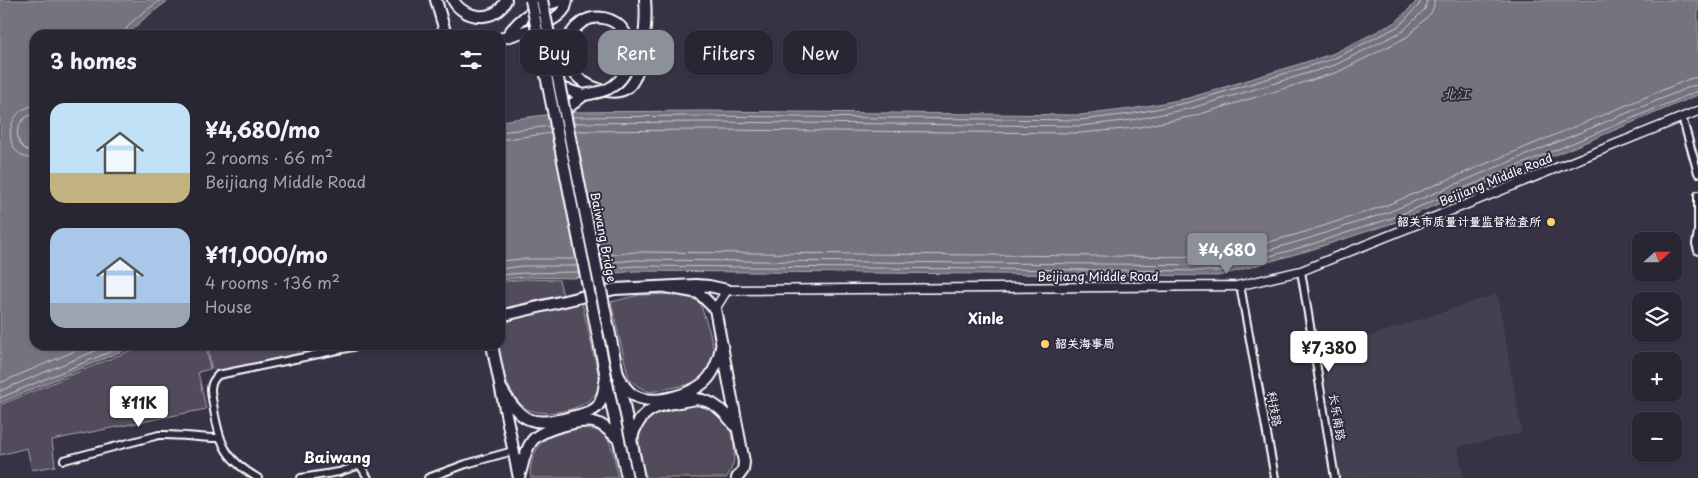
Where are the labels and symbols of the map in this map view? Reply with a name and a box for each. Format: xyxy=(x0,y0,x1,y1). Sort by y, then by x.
water label: 北江 xyxy=(1442,83,1471,104)
street label: Beijiang Middle Road xyxy=(1436,148,1555,210)
street label: Baiwang Bridge xyxy=(586,190,622,284)
place label: 韶关市质量计量监督检查所 xyxy=(1397,212,1542,230)
marker: 韶关市质量计量监督检查所 xyxy=(1545,216,1557,228)
pin: ¥4,680 xyxy=(1186,232,1268,275)
north arrow xyxy=(1632,232,1682,282)
street label: Beijiang Middle Road xyxy=(1038,267,1158,285)
district label: Xinle xyxy=(968,306,1004,329)
pin: ¥7,380 xyxy=(1288,330,1370,373)
place label: 韶关海事局 xyxy=(1055,334,1115,352)
marker: 韶关海事局 xyxy=(1039,338,1051,350)
pin: ¥11K xyxy=(109,386,169,428)
street label: 科技路 xyxy=(1263,390,1287,428)
street label: 长乐南路 xyxy=(1325,392,1351,442)
district label: Baiwang xyxy=(303,445,371,468)

